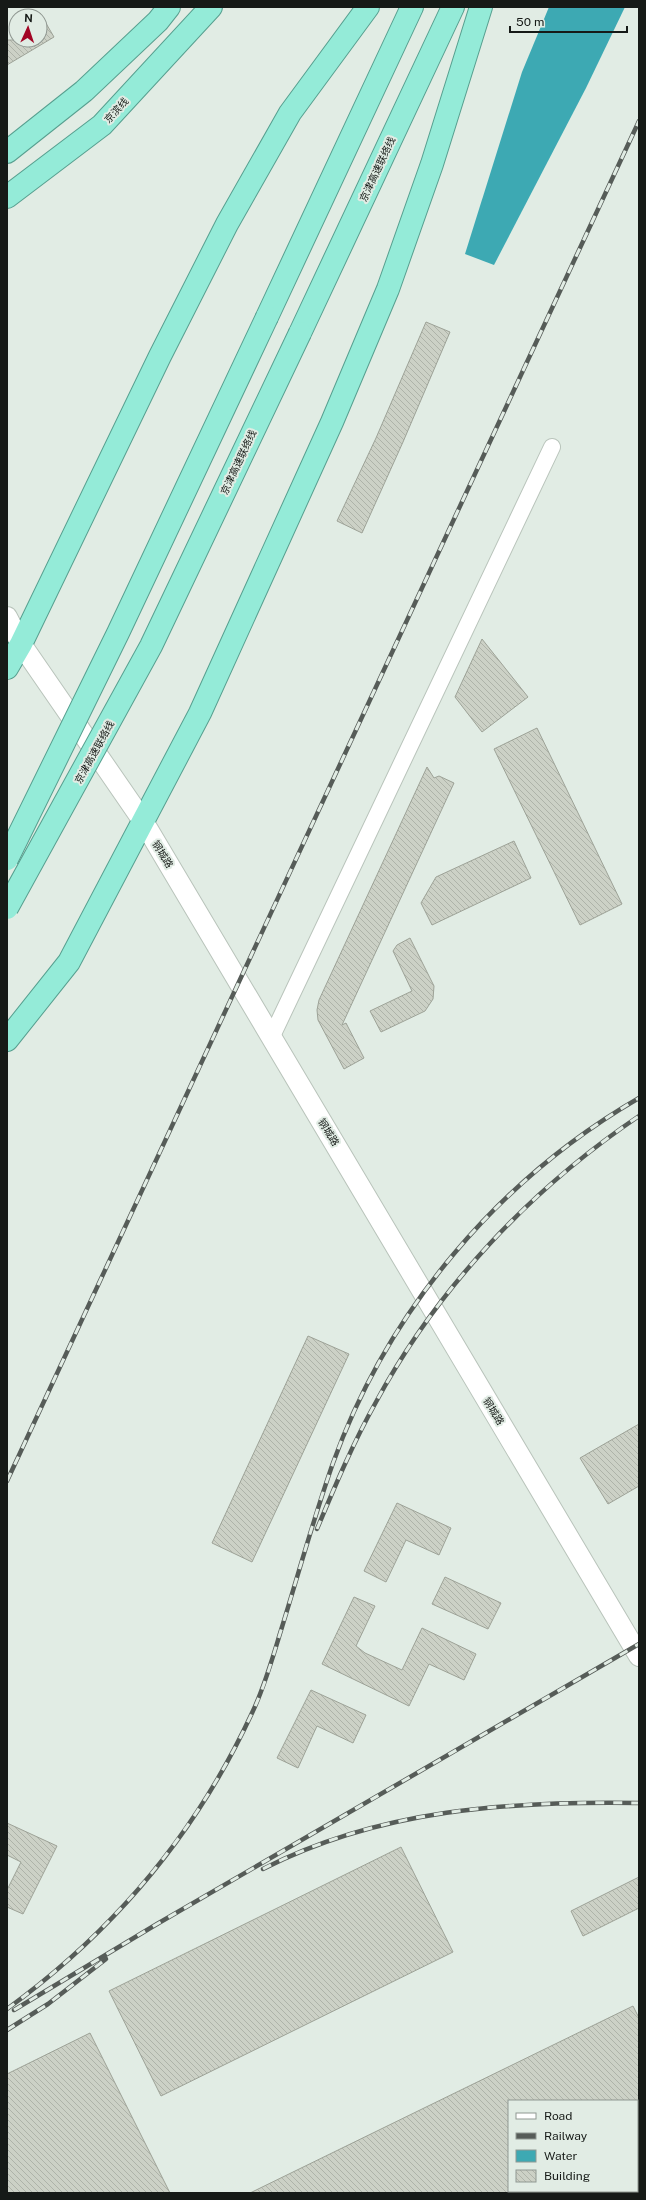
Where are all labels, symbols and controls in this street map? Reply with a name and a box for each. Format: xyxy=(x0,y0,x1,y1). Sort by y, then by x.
north arrow xyxy=(8,8,48,48)
scale bar xyxy=(510,8,627,34)
text: N xyxy=(24,12,33,24)
text: 50 m xyxy=(516,15,544,29)
street label: 京滨线 xyxy=(101,95,131,125)
street label: 京津高速联络线 xyxy=(357,135,397,203)
street label: 京津高速联络线 xyxy=(218,428,258,496)
street label: 京津高速联络线 xyxy=(72,718,116,786)
street label: 钢城路 xyxy=(150,838,176,870)
street label: 钢城路 xyxy=(316,1116,342,1148)
street label: 钢城路 xyxy=(481,1395,507,1427)
legend xyxy=(508,2100,638,2192)
text: Road xyxy=(544,2109,572,2123)
text: Railway xyxy=(544,2129,588,2143)
text: Water xyxy=(544,2149,578,2163)
text: Building xyxy=(544,2169,590,2183)

